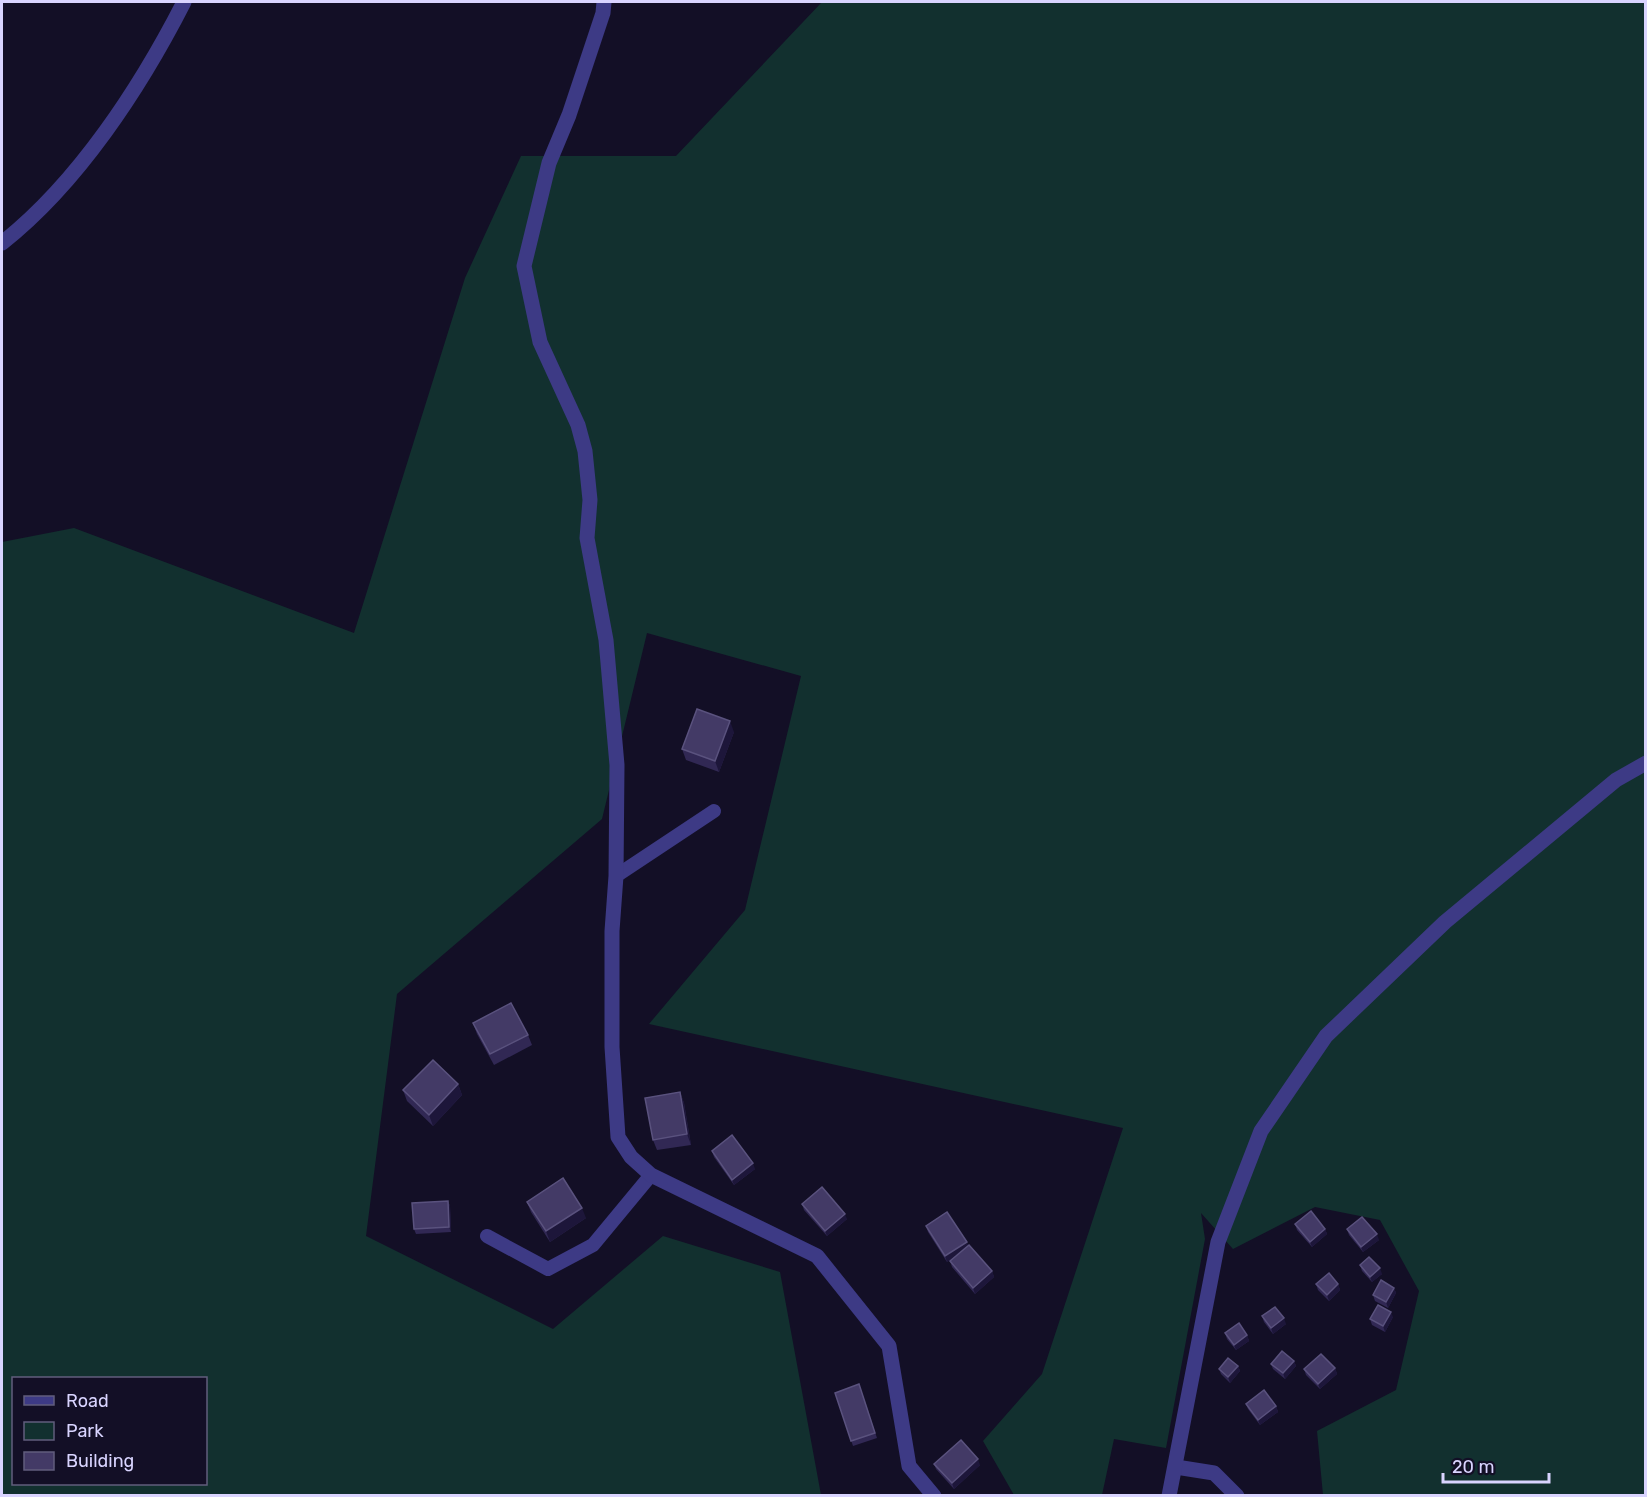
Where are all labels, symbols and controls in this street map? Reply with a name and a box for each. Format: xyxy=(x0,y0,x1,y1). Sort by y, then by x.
legend xyxy=(12,1377,207,1485)
text: Road xyxy=(66,1390,109,1412)
text: Park xyxy=(66,1420,104,1442)
scale bar xyxy=(1443,1446,1550,1484)
text: Building xyxy=(66,1450,134,1472)
text: 20 m xyxy=(1452,1456,1494,1478)

